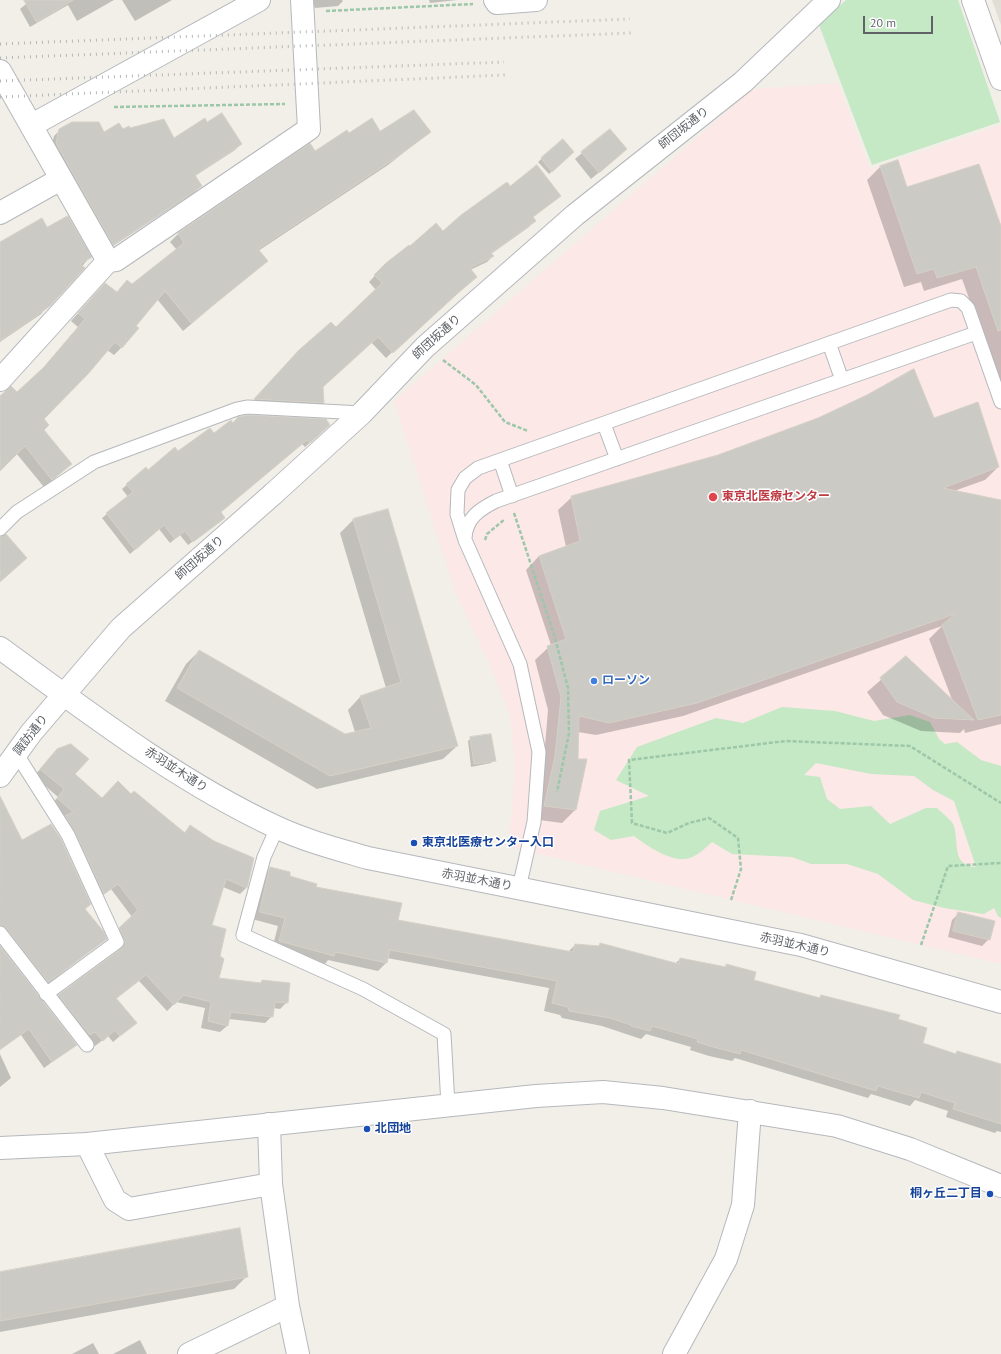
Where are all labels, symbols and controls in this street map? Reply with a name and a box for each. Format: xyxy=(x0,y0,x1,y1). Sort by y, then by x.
scale bar xyxy=(865,8,935,34)
text: 20 m xyxy=(870,15,896,30)
street label: 師団坂通り xyxy=(656,104,712,152)
street label: 師団坂通り xyxy=(410,312,464,362)
place label: 東京北医療センター xyxy=(722,490,830,504)
marker: 東京北医療センター xyxy=(707,491,719,503)
street label: 師団坂通り xyxy=(173,533,227,583)
place label: ローソン xyxy=(602,674,650,688)
marker: ローソン xyxy=(589,676,599,686)
street label: 諏訪通り xyxy=(11,712,51,758)
street label: 赤羽並木通り xyxy=(142,744,210,796)
place label: 東京北医療センター入口 xyxy=(422,836,554,850)
marker: 東京北医療センター入口 xyxy=(409,838,419,848)
street label: 赤羽並木通り xyxy=(440,866,514,894)
street label: 赤羽並木通り xyxy=(758,930,832,960)
place label: 北団地 xyxy=(375,1122,411,1136)
marker: 北団地 xyxy=(362,1124,372,1134)
place label: 桐ヶ丘二丁目 xyxy=(910,1187,982,1201)
marker: 桐ヶ丘二丁目 xyxy=(985,1189,995,1199)

